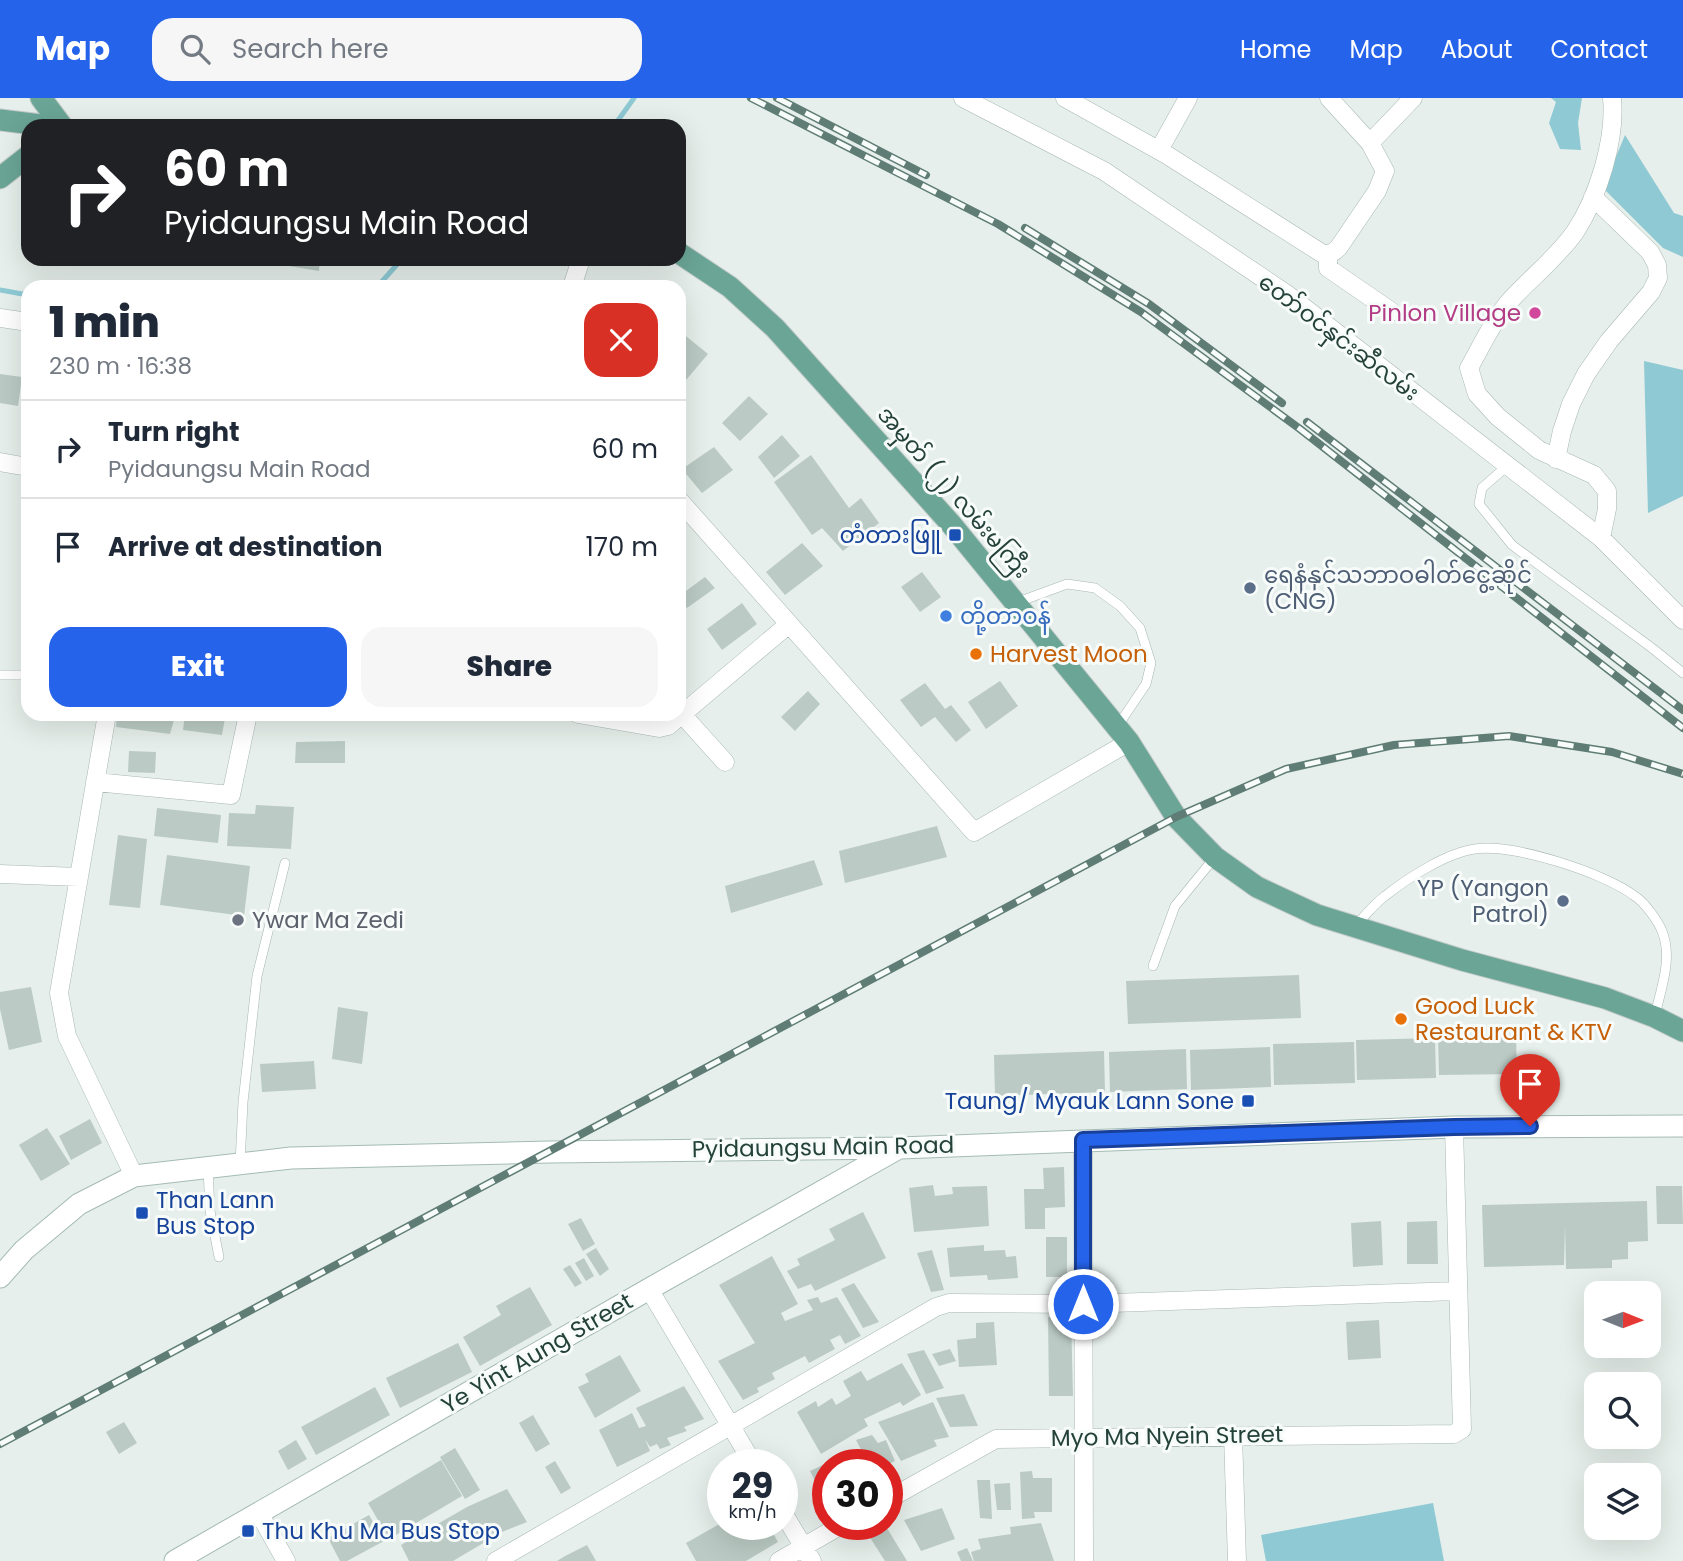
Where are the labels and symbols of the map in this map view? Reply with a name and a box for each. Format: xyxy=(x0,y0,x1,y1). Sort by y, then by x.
street label: တော်ဝင်နှင်းဆီလမ်း xyxy=(1250,266,1426,410)
place label: Pinlon Village xyxy=(1368,297,1521,329)
marker: Pinlon Village xyxy=(1527,305,1543,321)
street label: အမှတ် (၂) လမ်းမကြီး xyxy=(868,399,1038,587)
place label: တံတားဖြူ xyxy=(839,519,942,554)
marker: တံတားဖြူ xyxy=(947,527,963,543)
place label: ရေနံနှင့်သဘာဝဓါတ်ငွေ့ဆိုင် (CNG) xyxy=(1264,559,1532,617)
marker: ရေနံနှင့်သဘာဝဓါတ်ငွေ့ဆိုင် (CNG) xyxy=(1242,580,1258,596)
place label: တို့တာဝန် xyxy=(960,600,1051,635)
marker: တို့တာဝန် xyxy=(938,608,954,624)
place label: Harvest Moon xyxy=(990,638,1148,670)
marker: Harvest Moon xyxy=(968,646,984,662)
place label: YP (Yangon Patrol) xyxy=(1417,872,1549,930)
marker: YP (Yangon Patrol) xyxy=(1555,893,1571,909)
place label: Ywar Ma Zedi xyxy=(252,904,404,936)
marker: Ywar Ma Zedi xyxy=(230,912,246,928)
place label: Good Luck Restaurant & KTV xyxy=(1415,990,1613,1048)
marker: Good Luck Restaurant & KTV xyxy=(1393,1011,1409,1027)
pin xyxy=(1500,1054,1560,1126)
place label: Taung/ Myauk Lann Sone xyxy=(945,1085,1234,1117)
marker: Taung/ Myauk Lann Sone xyxy=(1240,1093,1256,1109)
street label: Pyidaungsu Main Road xyxy=(691,1129,955,1165)
place label: Than Lann Bus Stop xyxy=(156,1184,275,1242)
marker: Than Lann Bus Stop xyxy=(134,1205,150,1221)
position arrow xyxy=(1046,1267,1120,1341)
north arrow xyxy=(1584,1281,1661,1358)
street label: Ye Yint Aung Street xyxy=(435,1285,639,1421)
street label: Myo Ma Nyein Street xyxy=(1051,1418,1283,1454)
speed limit sign: 30 xyxy=(812,1449,903,1540)
place label: Thu Khu Ma Bus Stop xyxy=(262,1515,500,1547)
marker: Thu Khu Ma Bus Stop xyxy=(240,1523,256,1539)

